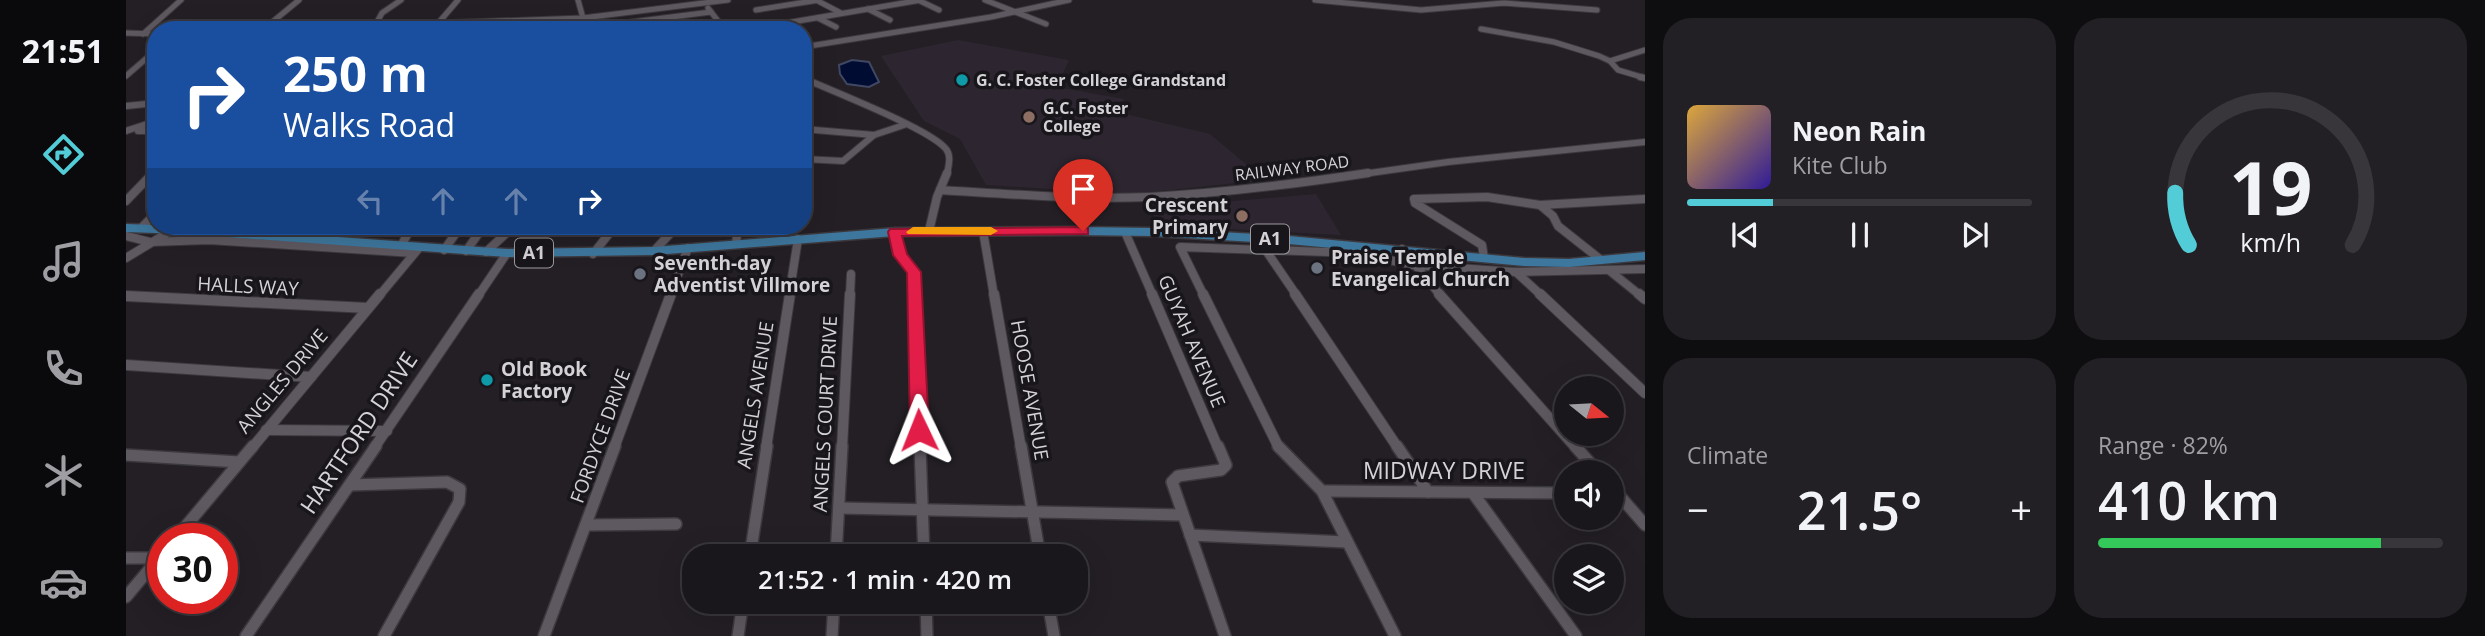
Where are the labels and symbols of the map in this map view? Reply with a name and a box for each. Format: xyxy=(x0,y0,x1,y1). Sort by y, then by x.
place label: G. C. Foster College Grandstand xyxy=(976,69,1226,91)
marker: G. C. Foster College Grandstand xyxy=(954,72,970,88)
place label: G.C. Foster College xyxy=(1043,97,1128,137)
marker: G.C. Foster College xyxy=(1021,109,1037,125)
street label: RAILWAY ROAD xyxy=(1234,150,1350,186)
pin xyxy=(1053,159,1113,231)
place label: Crescent Primary xyxy=(1145,192,1228,240)
marker: Crescent Primary xyxy=(1234,208,1250,224)
road number: A1 xyxy=(1251,225,1289,254)
road number: A1 xyxy=(515,239,553,268)
place label: Praise Temple Evangelical Church xyxy=(1331,244,1510,292)
place label: Seventh-day Adventist Villmore xyxy=(654,250,830,298)
marker: Praise Temple Evangelical Church xyxy=(1309,260,1325,276)
marker: Seventh-day Adventist Villmore xyxy=(632,266,648,282)
street label: HALLS WAY xyxy=(197,270,300,302)
street label: GUYAH AVENUE xyxy=(1152,271,1232,411)
street label: ANGELS COURT DRIVE xyxy=(807,315,843,513)
street label: HOOSE AVENUE xyxy=(1005,318,1055,462)
street label: ANGELS AVENUE xyxy=(731,320,779,470)
street label: ANGLES DRIVE xyxy=(231,323,333,439)
street label: HARTFORD DRIVE xyxy=(292,345,424,520)
place label: Old Book Factory xyxy=(501,356,587,404)
street label: FORDYCE DRIVE xyxy=(564,365,636,507)
marker: Old Book Factory xyxy=(479,372,495,388)
north arrow xyxy=(1554,376,1624,446)
position arrow xyxy=(882,393,956,467)
street label: MIDWAY DRIVE xyxy=(1363,454,1525,486)
speed limit sign: 30 xyxy=(147,523,238,614)

